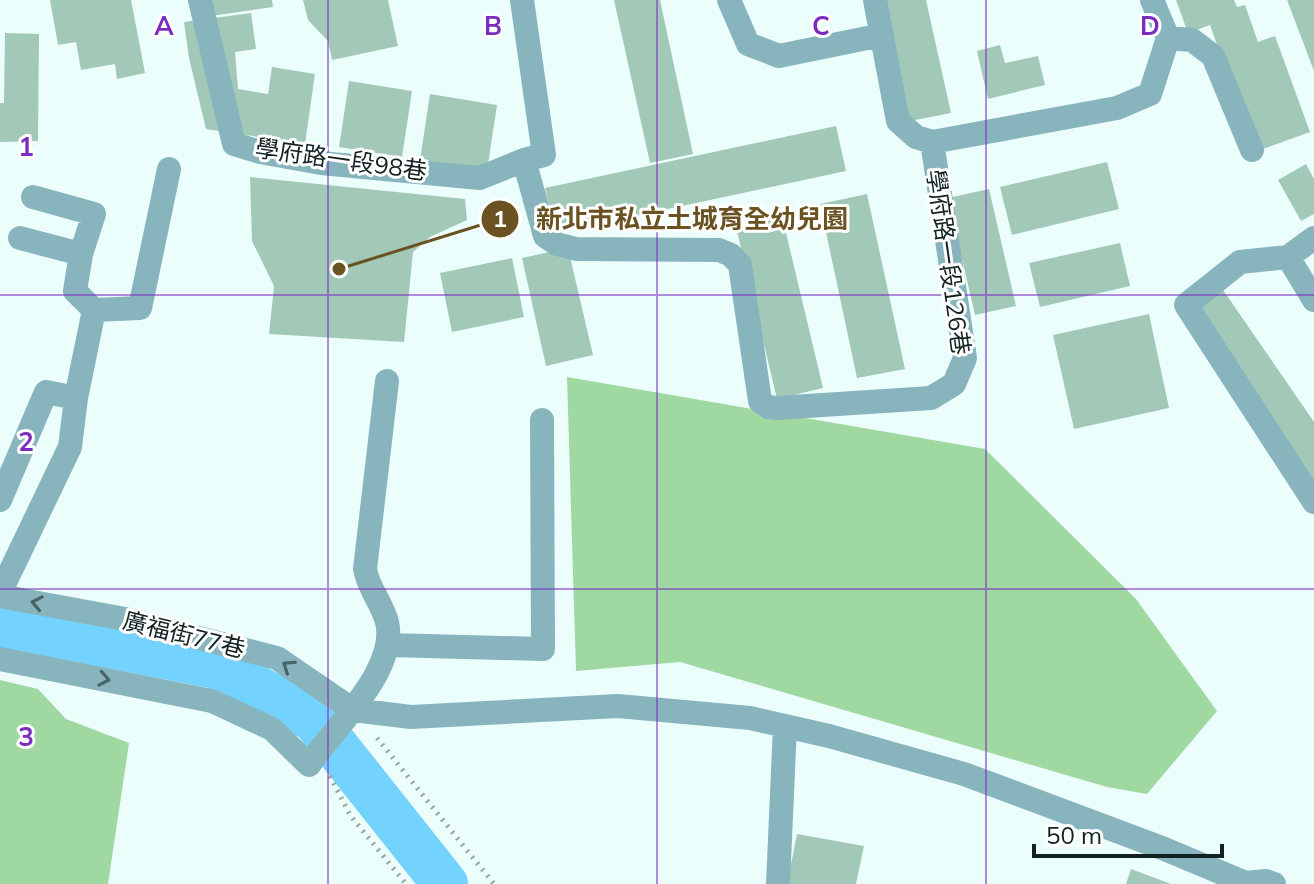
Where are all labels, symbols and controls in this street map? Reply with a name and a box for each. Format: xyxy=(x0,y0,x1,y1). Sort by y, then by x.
text: A xyxy=(154,9,174,42)
text: B xyxy=(484,9,502,42)
text: C xyxy=(812,9,830,42)
text: D xyxy=(1140,9,1160,42)
text: 1 xyxy=(18,130,34,163)
street label: 學府路一段98巷 xyxy=(253,132,429,186)
street label: 學府路一段126巷 xyxy=(921,167,977,357)
callout: 新北市私立土城育全幼兒園 xyxy=(480,194,864,244)
text: 新北市私立土城育全幼兒園 xyxy=(536,202,848,235)
text: 1 xyxy=(493,203,507,233)
text: 2 xyxy=(18,425,34,458)
one-way arrow xyxy=(31,595,44,612)
street label: 廣福街77巷 xyxy=(120,604,248,664)
one-way arrow xyxy=(283,661,297,676)
one-way arrow xyxy=(97,670,111,687)
text: 3 xyxy=(18,720,34,753)
scale bar xyxy=(1034,808,1222,858)
text: 50 m xyxy=(1046,820,1102,850)

